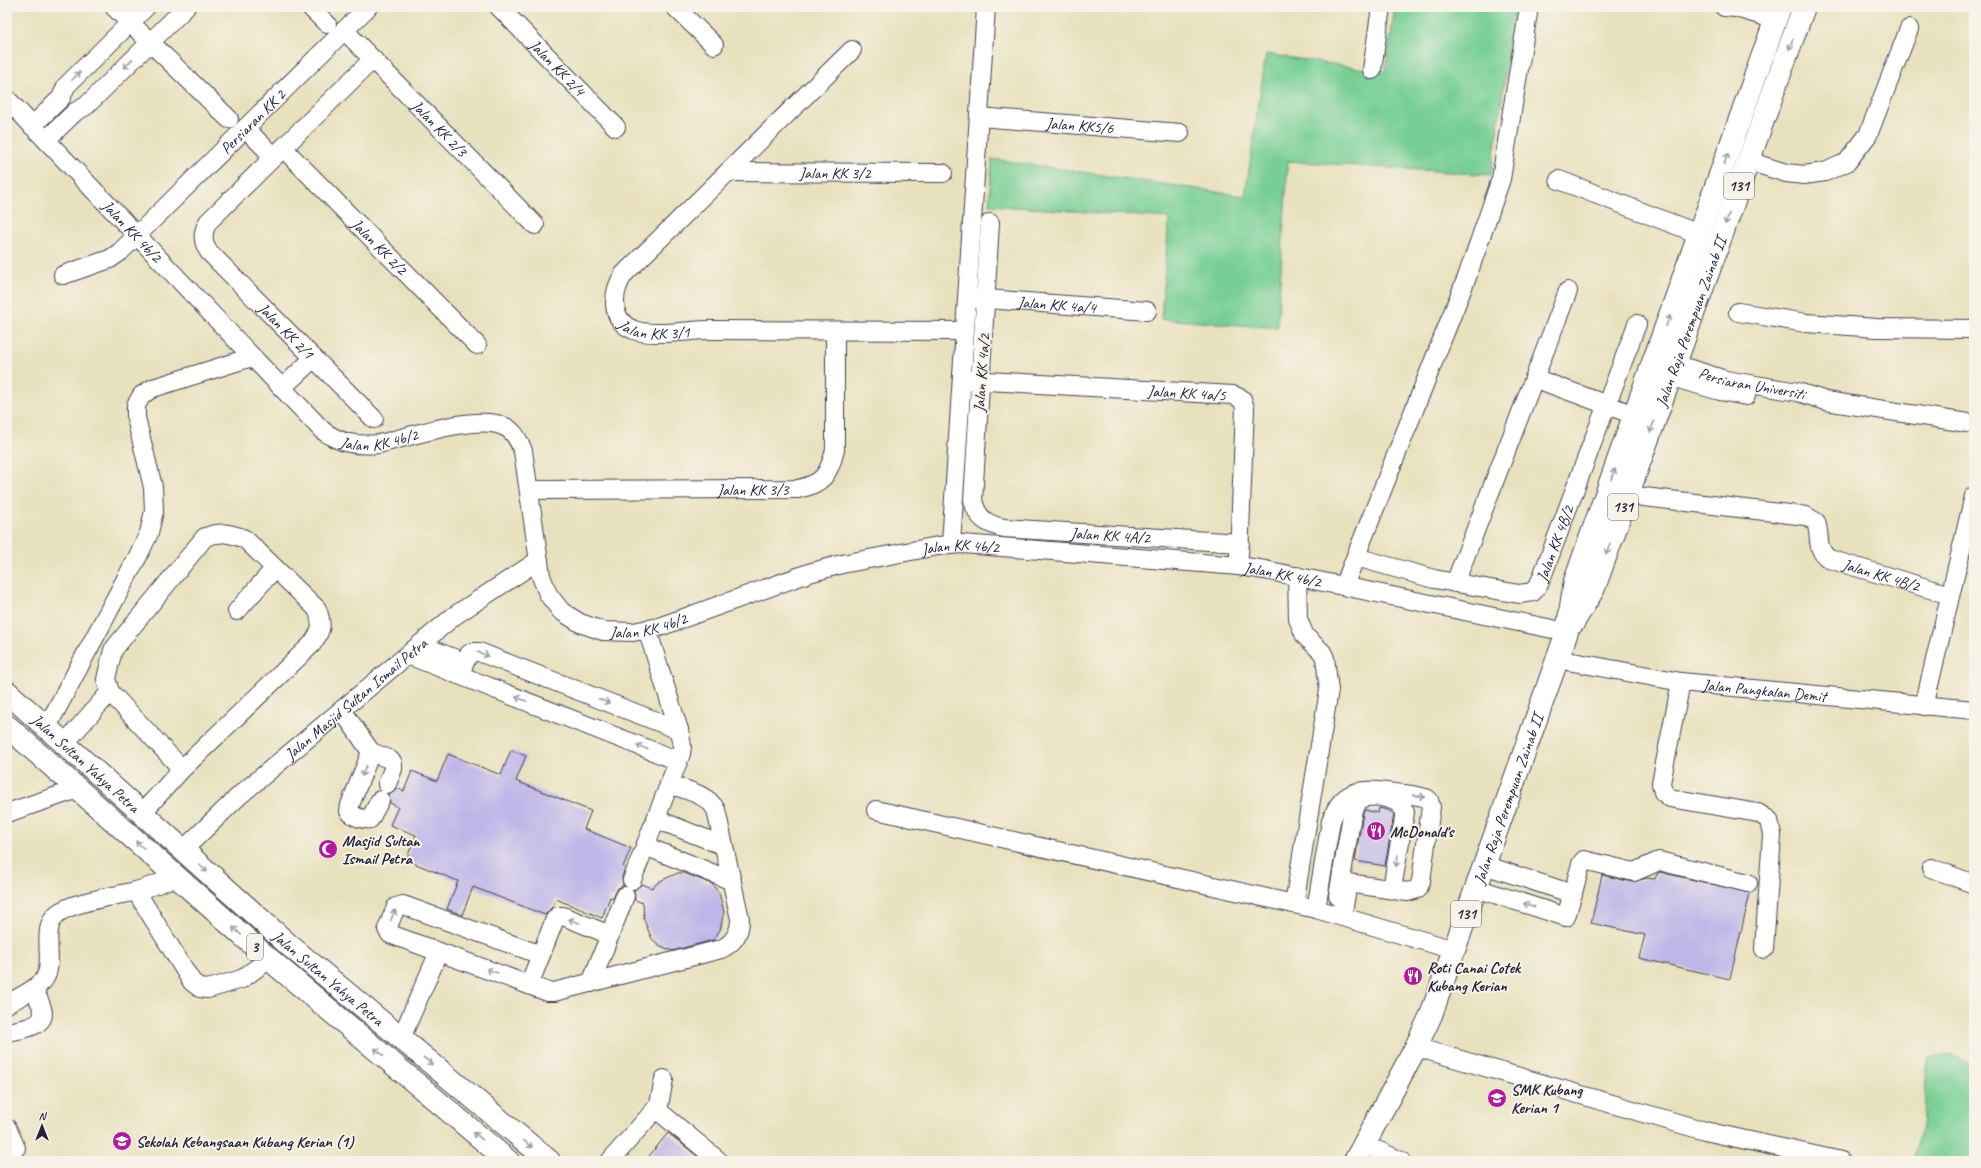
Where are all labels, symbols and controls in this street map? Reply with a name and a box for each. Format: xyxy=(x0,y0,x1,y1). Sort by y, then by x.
street label: Jalan KK 2/4 xyxy=(524,35,590,102)
one-way arrow xyxy=(1786,37,1794,49)
one-way arrow xyxy=(123,59,133,69)
one-way arrow xyxy=(71,71,81,81)
street label: Persiaran KK 2 xyxy=(216,84,291,158)
street label: Jalan KK 2/3 xyxy=(406,95,473,162)
street label: Jalan KK5/6 xyxy=(1044,113,1115,139)
one-way arrow xyxy=(1722,154,1730,166)
street label: Jalan KK 3/2 xyxy=(798,163,873,184)
road number: 131 xyxy=(1724,173,1754,199)
street label: Jalan KK 4b/2 xyxy=(97,196,167,268)
one-way arrow xyxy=(1723,212,1731,224)
street label: Jalan KK 2/2 xyxy=(346,214,413,281)
street label: Jalan Raja Perempuan Zainab II xyxy=(1651,231,1732,411)
street label: Jalan KK 4a/4 xyxy=(1016,292,1098,318)
street label: Jalan KK 2/1 xyxy=(253,298,318,364)
street label: Jalan KK 3/1 xyxy=(613,314,692,344)
one-way arrow xyxy=(1664,316,1672,328)
street label: Jalan KK 4a/2 xyxy=(969,332,995,414)
street label: Persiaran Universiti xyxy=(1696,363,1809,405)
street label: Jalan KK 4a/5 xyxy=(1146,381,1227,406)
one-way arrow xyxy=(1648,420,1655,433)
street label: Jalan KK 4b/2 xyxy=(337,425,422,456)
one-way arrow xyxy=(1610,468,1618,480)
street label: Jalan KK 3/3 xyxy=(716,480,791,500)
road number: 131 xyxy=(1608,494,1638,520)
street label: Jalan KK 4B/2 xyxy=(1532,501,1579,585)
street label: Jalan KK 4A/2 xyxy=(1069,523,1152,548)
street label: Jalan KK 4b/2 xyxy=(919,535,1002,560)
one-way arrow xyxy=(1604,543,1611,556)
street label: Jalan KK 4B/2 xyxy=(1839,554,1924,597)
street label: Jalan KK 4b/2 xyxy=(1241,558,1325,593)
street label: Jalan KK 4b/2 xyxy=(609,608,691,643)
street label: Jalan Masjid Sultan Ismail Petra xyxy=(280,633,432,765)
one-way arrow xyxy=(477,651,489,659)
street label: Jalan Pangkalan Demit xyxy=(1701,675,1830,707)
one-way arrow xyxy=(515,695,527,703)
one-way arrow xyxy=(598,698,610,706)
street label: Jalan Raja Perempuan Zainab II xyxy=(1469,708,1549,888)
street label: Jalan Sultan Yahya Petra xyxy=(26,709,145,818)
one-way arrow xyxy=(636,742,648,750)
one-way arrow xyxy=(359,764,367,776)
one-way arrow xyxy=(1412,793,1425,801)
restaurant icon: McDonald's xyxy=(1365,820,1387,842)
place label: McDonald's xyxy=(1390,822,1455,842)
place label: Masjid Sultan Ismail Petra xyxy=(342,831,421,869)
mosque icon: Masjid Sultan Ismail Petra xyxy=(317,838,339,860)
one-way arrow xyxy=(135,840,145,849)
one-way arrow xyxy=(1393,854,1401,867)
one-way arrow xyxy=(197,863,208,872)
road number: 131 xyxy=(1451,901,1481,927)
one-way arrow xyxy=(1523,901,1536,908)
one-way arrow xyxy=(389,910,397,922)
one-way arrow xyxy=(568,916,580,924)
street label: Jalan Sultan Yahya Petra xyxy=(267,926,388,1031)
one-way arrow xyxy=(232,927,243,936)
road number: 3 xyxy=(247,934,263,960)
place label: Roti Canai Cotek Kubang Kerian xyxy=(1427,958,1522,996)
restaurant icon: Roti Canai Cotek Kubang Kerian xyxy=(1402,965,1424,987)
one-way arrow xyxy=(486,967,498,975)
one-way arrow xyxy=(374,1048,384,1057)
one-way arrow xyxy=(423,1056,433,1065)
place label: SMK Kubang Kerian 1 xyxy=(1511,1080,1583,1118)
school or university icon: SMK Kubang Kerian 1 xyxy=(1486,1087,1508,1109)
north arrow xyxy=(22,1106,62,1146)
text: N xyxy=(39,1109,48,1123)
school or university icon: Sekolah Kebangsaan Kubang Kerian (1) xyxy=(111,1130,133,1152)
one-way arrow xyxy=(473,1131,483,1140)
place label: Sekolah Kebangsaan Kubang Kerian (1) xyxy=(136,1132,355,1152)
one-way arrow xyxy=(523,1139,533,1148)

